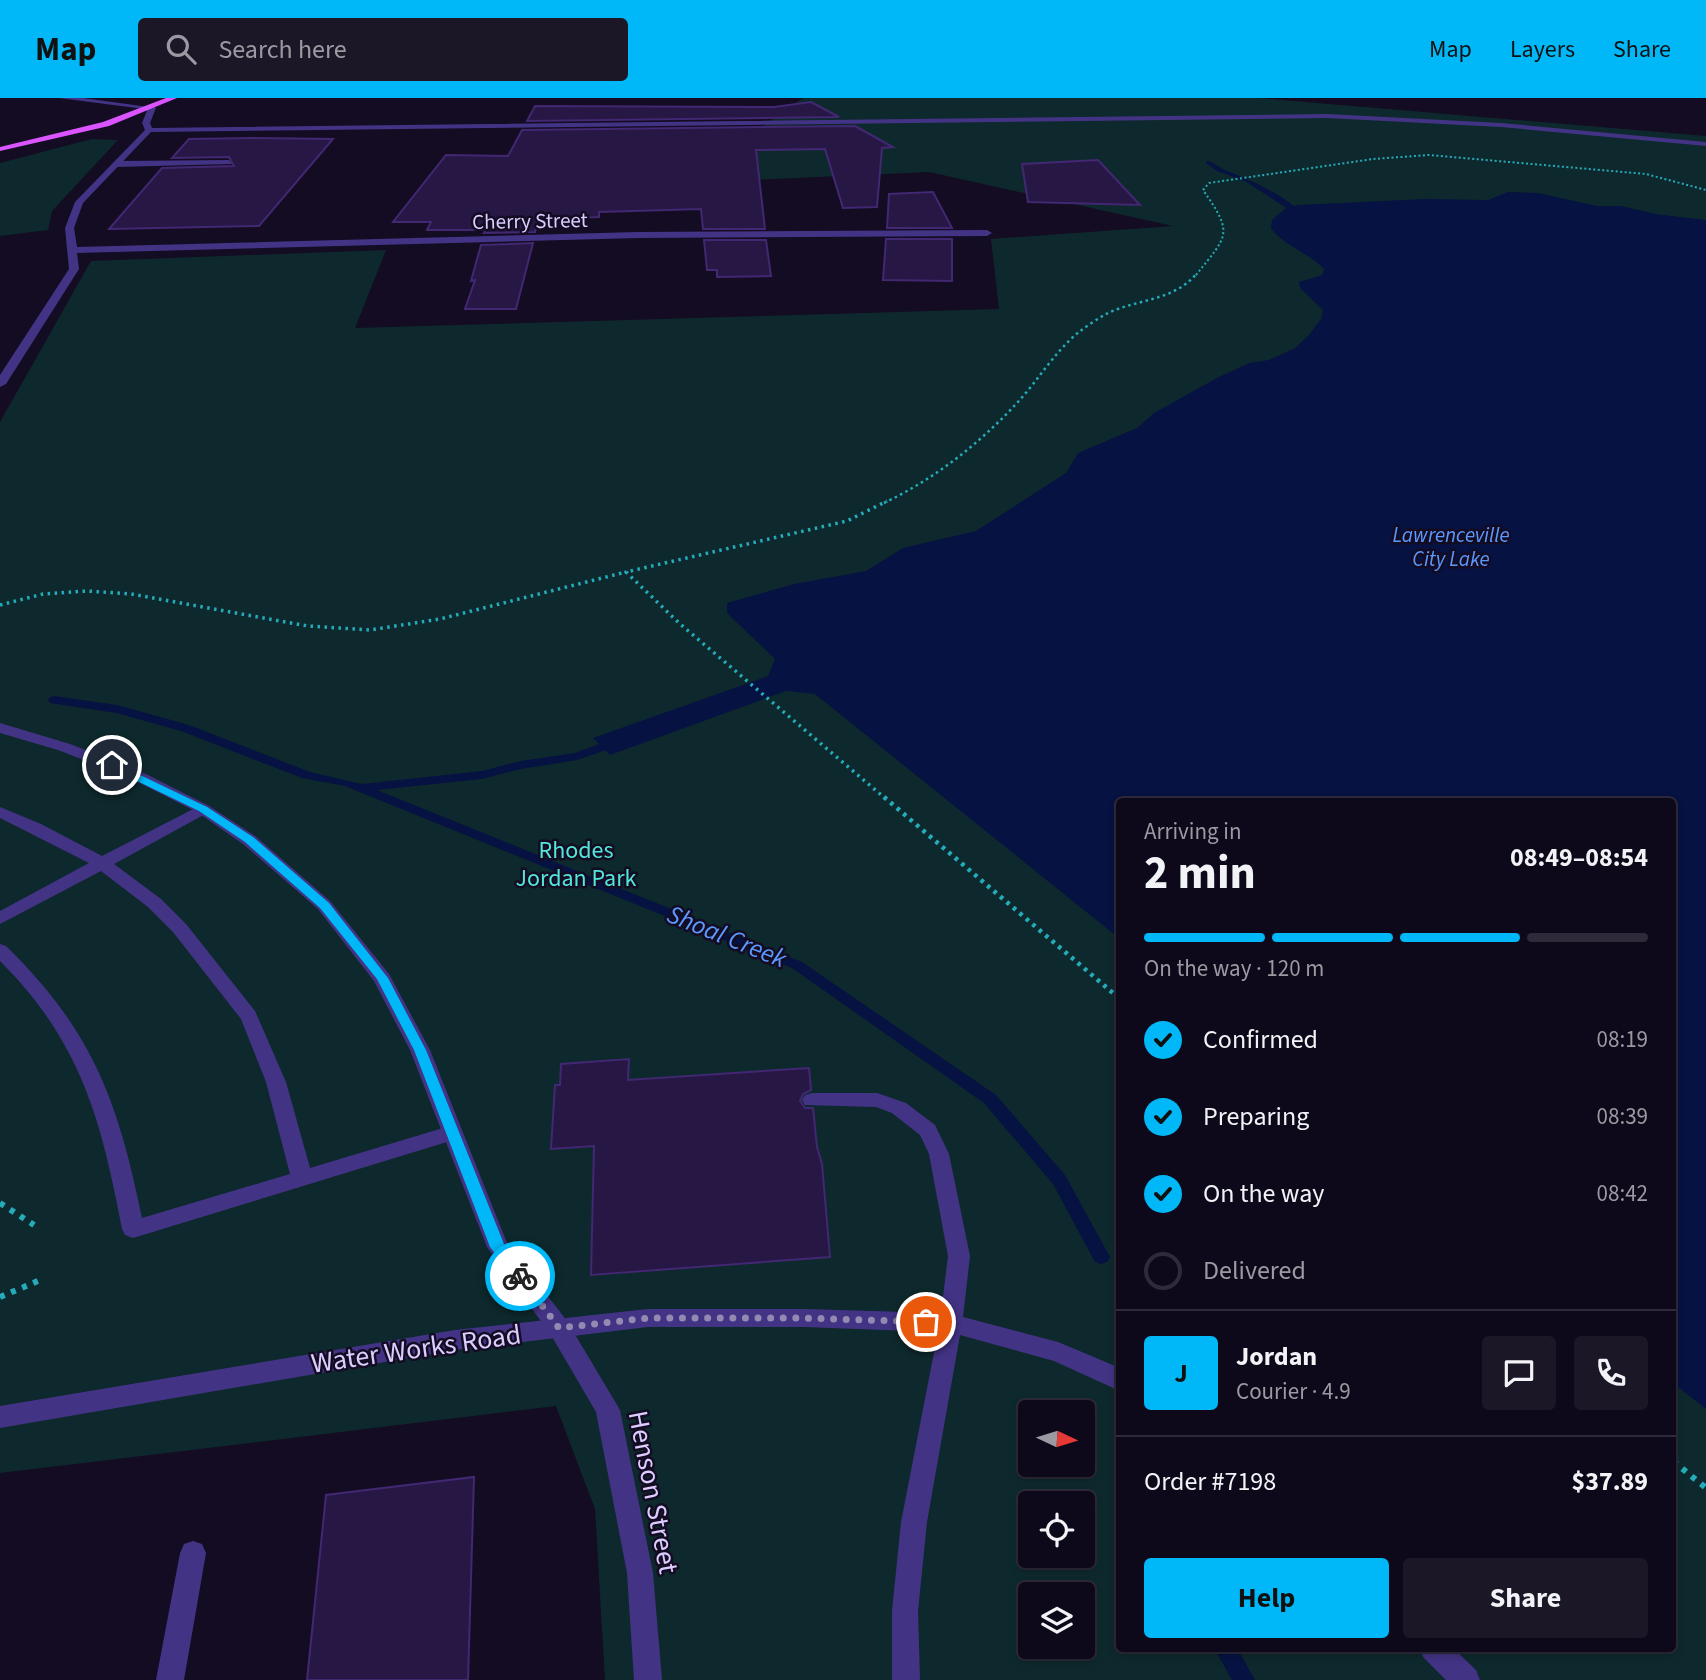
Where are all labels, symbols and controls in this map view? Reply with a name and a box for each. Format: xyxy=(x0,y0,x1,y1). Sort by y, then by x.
search box xyxy=(138,18,628,81)
text: Map xyxy=(35,26,96,73)
icon: search xyxy=(162,30,200,68)
text: Search here xyxy=(218,31,347,68)
text: Map xyxy=(1429,32,1472,67)
text: Layers xyxy=(1510,32,1575,67)
text: Share xyxy=(1613,32,1671,67)
street label: Cherry Street xyxy=(472,205,588,237)
water label: Lawrenceville City Lake xyxy=(1392,520,1510,574)
pin xyxy=(82,735,142,795)
icon: home xyxy=(93,746,131,784)
text: Arriving in xyxy=(1144,815,1242,848)
park label: Rhodes Jordan Park xyxy=(516,833,637,896)
text: 08:49–08:54 xyxy=(1510,839,1648,876)
text: 2 min xyxy=(1144,841,1256,906)
water label: Shoal Creek xyxy=(661,896,793,977)
text: On the way · 120 m xyxy=(1144,952,1324,985)
icon: check xyxy=(1144,1021,1182,1059)
text: Confirmed xyxy=(1203,1021,1318,1058)
text: 08:19 xyxy=(1597,1023,1648,1056)
icon: check xyxy=(1144,1098,1182,1136)
text: Preparing xyxy=(1203,1098,1309,1135)
text: 08:39 xyxy=(1597,1100,1648,1133)
icon: check xyxy=(1144,1175,1182,1213)
text: On the way xyxy=(1203,1175,1324,1212)
text: 08:42 xyxy=(1597,1177,1648,1210)
courier xyxy=(485,1241,555,1311)
text: Delivered xyxy=(1203,1252,1306,1289)
icon: bike xyxy=(501,1257,539,1295)
pin xyxy=(896,1292,956,1352)
icon: bag xyxy=(907,1303,945,1341)
street label: Water Works Road xyxy=(309,1314,524,1384)
button: chat xyxy=(1482,1336,1556,1410)
button: phone xyxy=(1574,1336,1648,1410)
text: Jordan xyxy=(1236,1338,1317,1375)
text: J xyxy=(1174,1355,1188,1392)
text: Courier · 4.9 xyxy=(1236,1375,1351,1408)
north arrow xyxy=(1018,1400,1096,1477)
map controls xyxy=(1018,1400,1095,1659)
street label: Henson Street xyxy=(618,1407,689,1578)
text: Order #7198 xyxy=(1144,1463,1276,1500)
text: $37.89 xyxy=(1572,1463,1648,1500)
button: locate xyxy=(1018,1491,1095,1568)
button: Help xyxy=(1144,1558,1389,1638)
button: Share xyxy=(1403,1558,1648,1638)
button: layers xyxy=(1018,1582,1095,1659)

